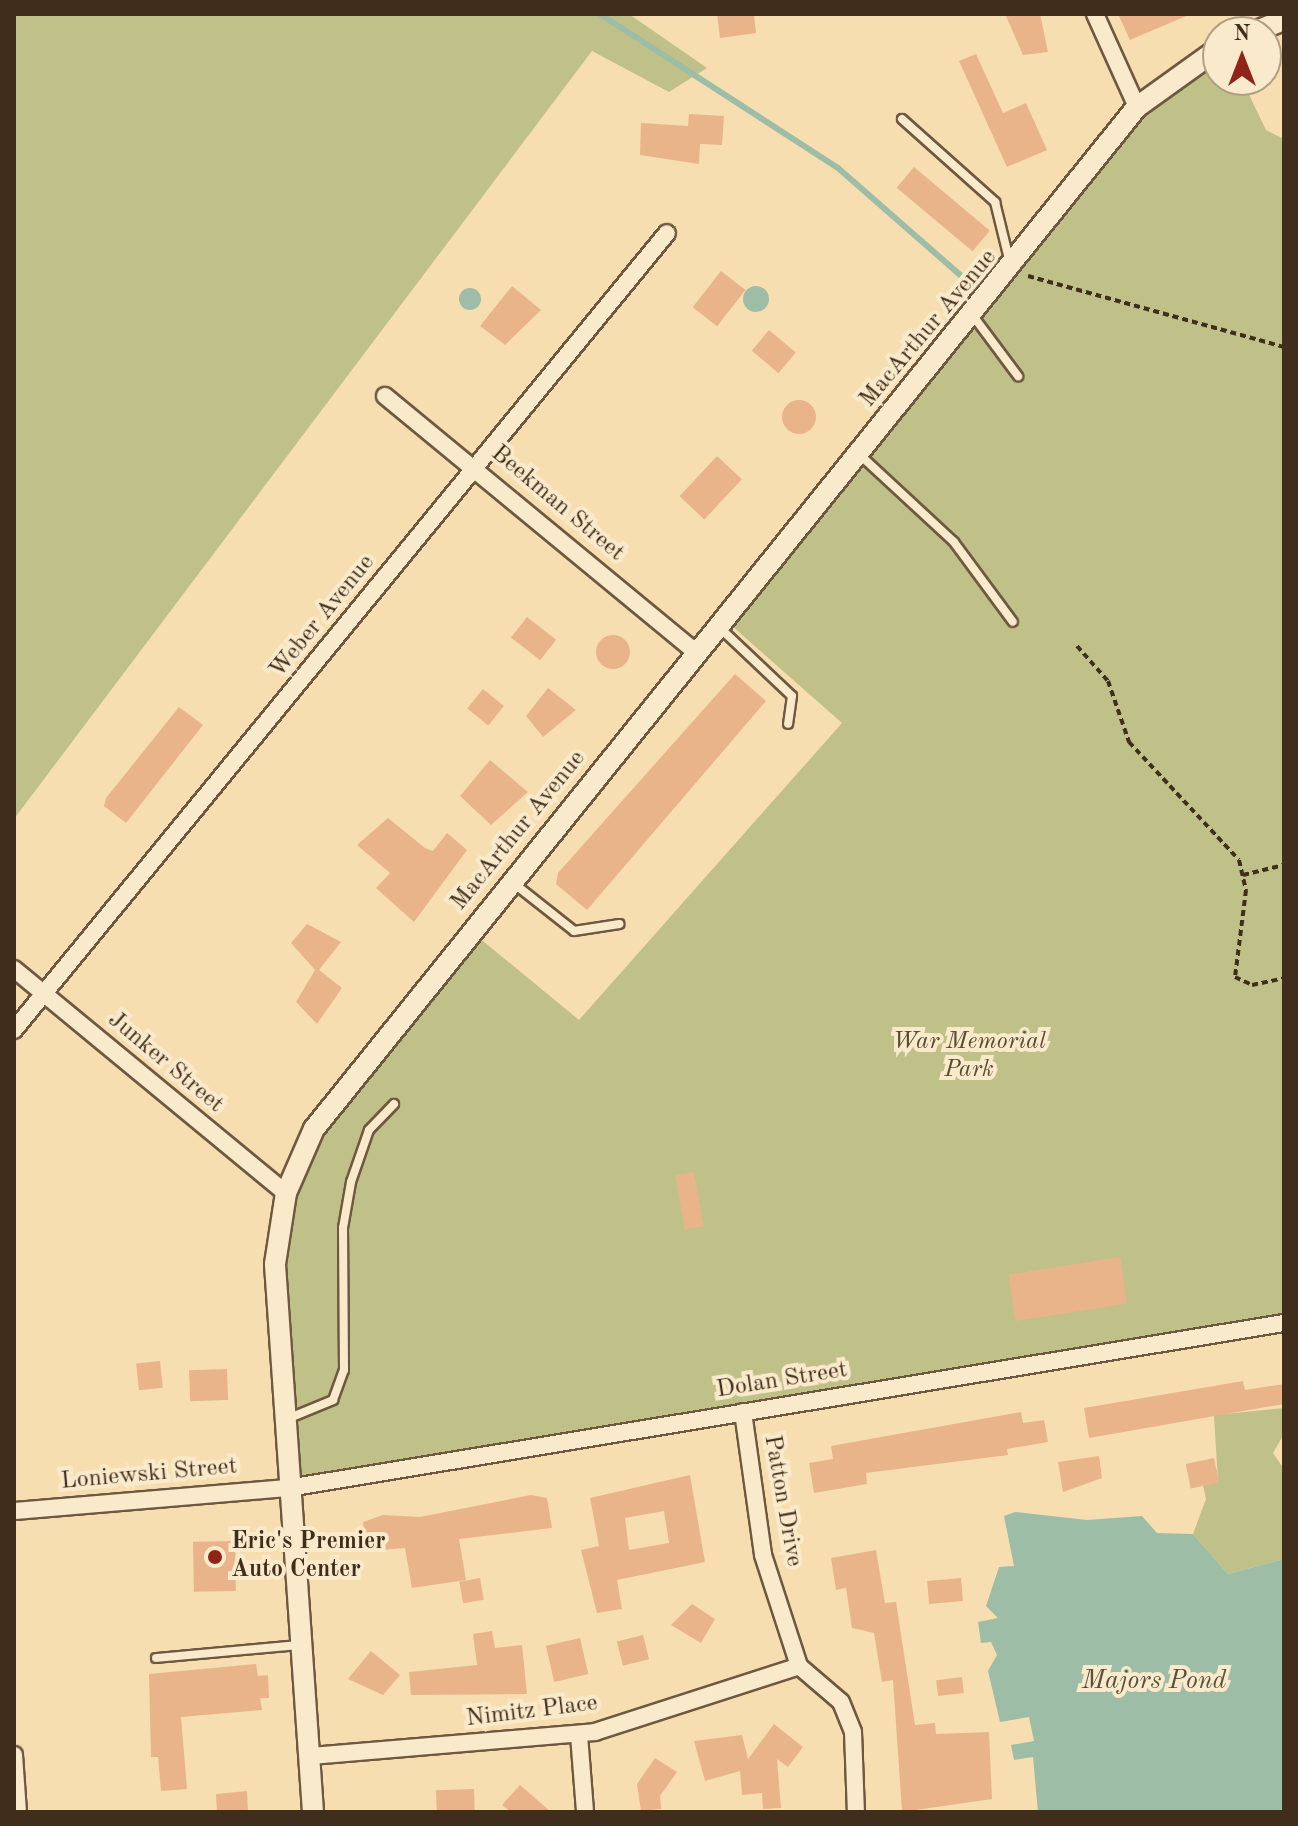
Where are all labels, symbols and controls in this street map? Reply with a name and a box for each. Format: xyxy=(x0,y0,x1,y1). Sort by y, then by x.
north arrow xyxy=(1202,16,1282,96)
text: N xyxy=(1234,23,1250,45)
street label: MacArthur Avenue xyxy=(854,244,1004,414)
street label: Beekman Street xyxy=(484,440,630,568)
street label: Weber Avenue xyxy=(264,549,382,685)
street label: MacArthur Avenue xyxy=(446,745,592,917)
street label: Junker Street xyxy=(101,1006,229,1120)
park label: War Memorial Park xyxy=(892,1029,1046,1085)
street label: Dolan Street xyxy=(714,1356,850,1406)
street label: Patton Drive xyxy=(756,1433,808,1569)
street label: Loniewski Street xyxy=(60,1453,238,1497)
place label: Eric's Premier Auto Center xyxy=(231,1529,386,1585)
marker: Eric's Premier Auto Center xyxy=(206,1548,224,1566)
water label: Majors Pond xyxy=(1082,1666,1226,1698)
street label: Nimitz Place xyxy=(465,1690,599,1734)

